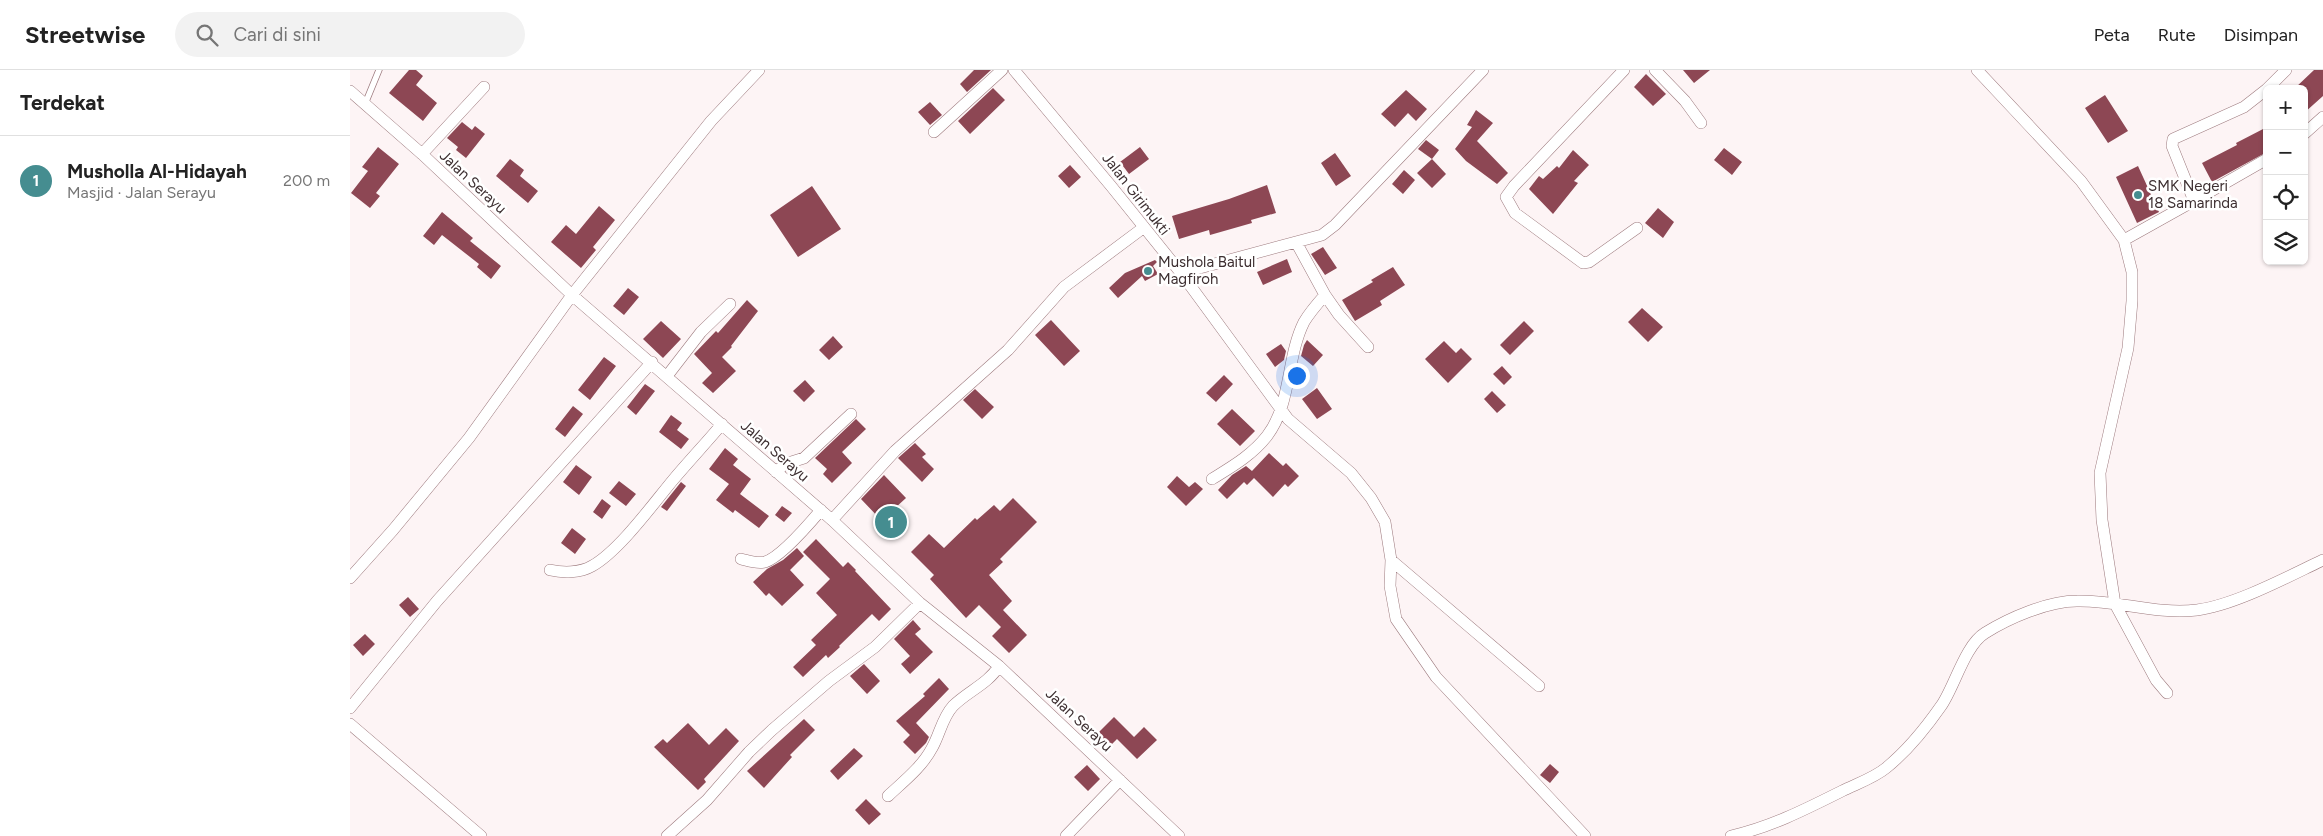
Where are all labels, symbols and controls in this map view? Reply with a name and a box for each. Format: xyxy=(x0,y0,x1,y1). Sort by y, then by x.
search box xyxy=(175,12,525,57)
text: Streetwise xyxy=(25,20,145,49)
icon: search xyxy=(193,21,221,49)
text: Cari di sini xyxy=(233,23,321,46)
text: Peta xyxy=(2094,24,2130,46)
text: Rute xyxy=(2158,24,2196,46)
text: Disimpan xyxy=(2224,24,2298,46)
map controls xyxy=(2263,85,2308,265)
button: + xyxy=(2263,85,2308,130)
text: Terdekat xyxy=(20,90,105,115)
button: − xyxy=(2263,130,2308,175)
street label: Jalan Serayu xyxy=(436,147,510,217)
street label: Jalan Girimukti xyxy=(1098,149,1174,239)
text: Musholla Al-Hidayah xyxy=(67,160,247,183)
text: 1 xyxy=(33,171,39,190)
text: 200 m xyxy=(283,171,330,190)
button: locate xyxy=(2263,175,2308,220)
place label: SMK Negeri 18 Samarinda xyxy=(2148,177,2238,212)
text: Masjid · Jalan Serayu xyxy=(67,183,216,202)
marker: SMK Negeri 18 Samarinda xyxy=(2132,189,2144,201)
button: layers xyxy=(2263,220,2308,265)
place label: Mushola Baitul Magfiroh xyxy=(1158,253,1255,288)
marker: Mushola Baitul Magfiroh xyxy=(1142,265,1154,277)
your location xyxy=(1284,363,1310,389)
street label: Jalan Serayu xyxy=(737,416,813,486)
pin: 1 xyxy=(875,503,907,541)
street label: Jalan Serayu xyxy=(1042,685,1116,755)

